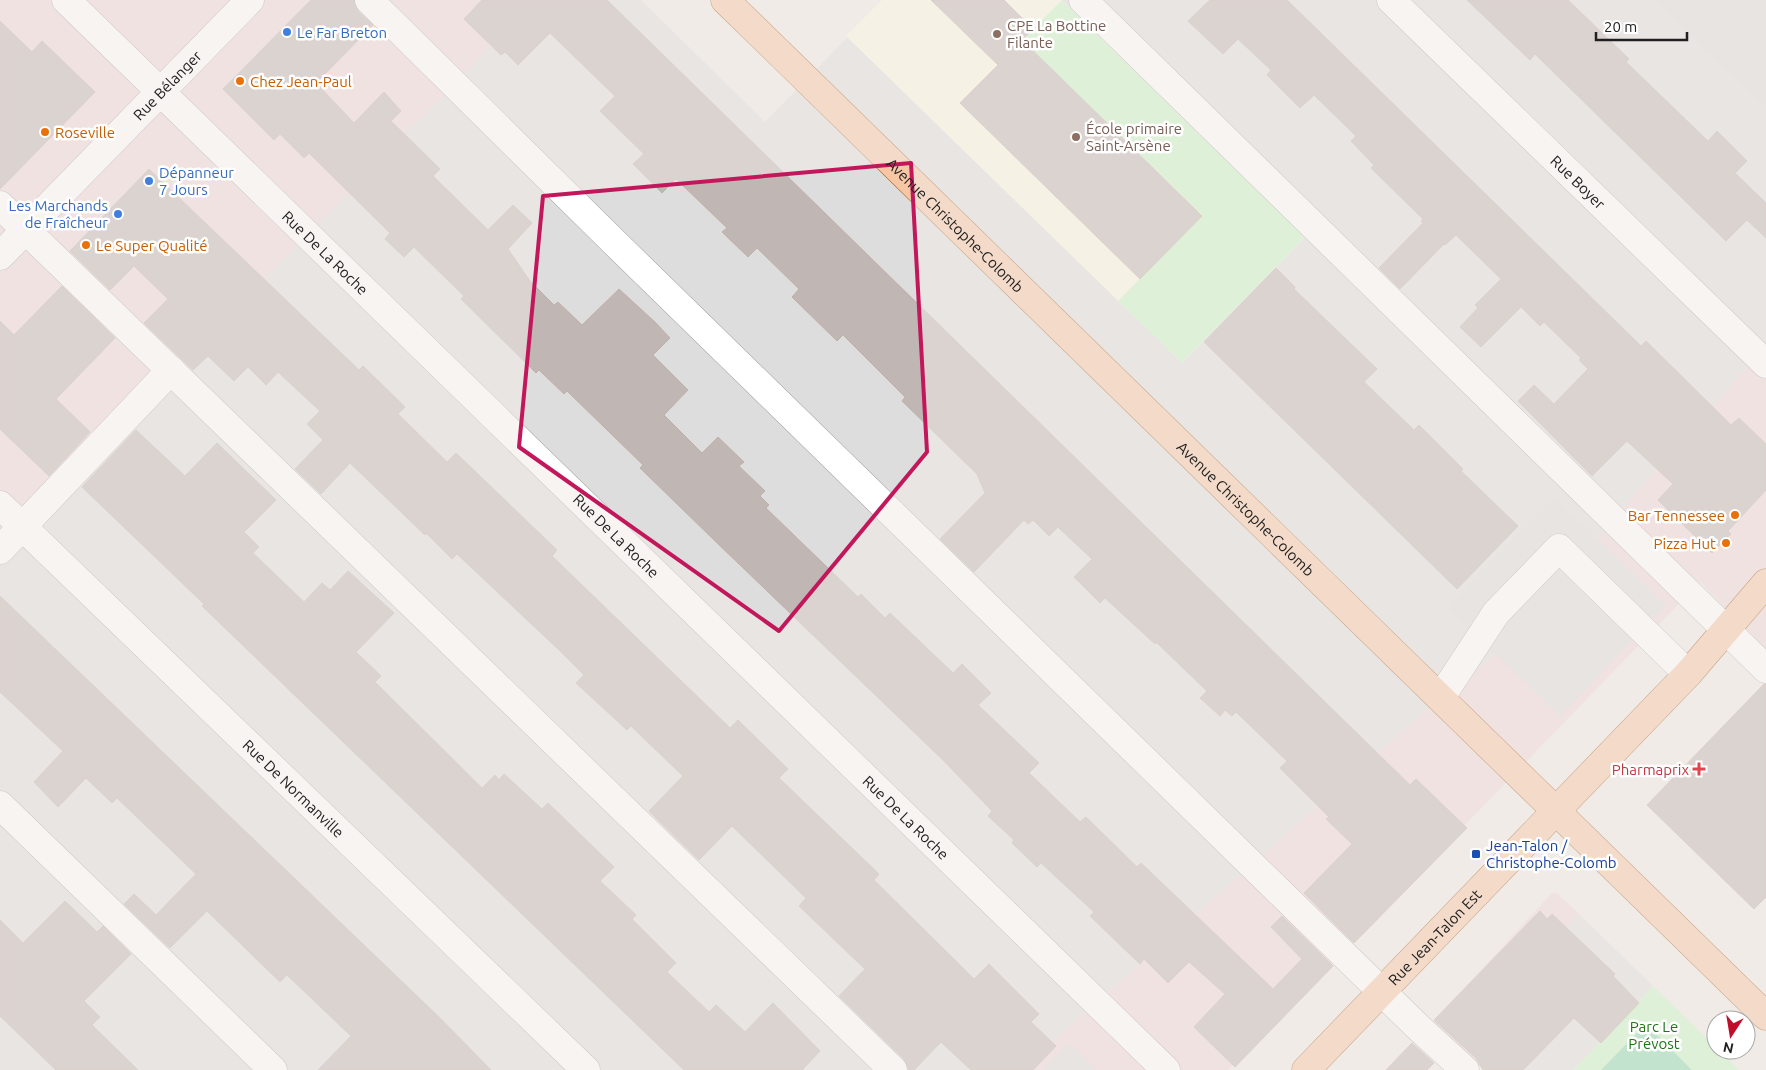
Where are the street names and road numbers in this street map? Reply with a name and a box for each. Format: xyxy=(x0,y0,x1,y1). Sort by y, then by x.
street label: Rue Bélanger xyxy=(129,47,205,123)
street label: Rue Boyer xyxy=(1548,152,1609,212)
street label: Avenue Christophe-Colomb xyxy=(883,154,1027,296)
street label: Rue De La Roche xyxy=(279,207,372,298)
street label: Avenue Christophe-Colomb xyxy=(1174,438,1318,579)
street label: Rue De La Roche xyxy=(570,490,663,581)
street label: Rue De Normanville xyxy=(240,736,348,841)
street label: Rue De La Roche xyxy=(860,772,952,863)
street label: Rue Jean-Talon Est xyxy=(1384,885,1485,988)

